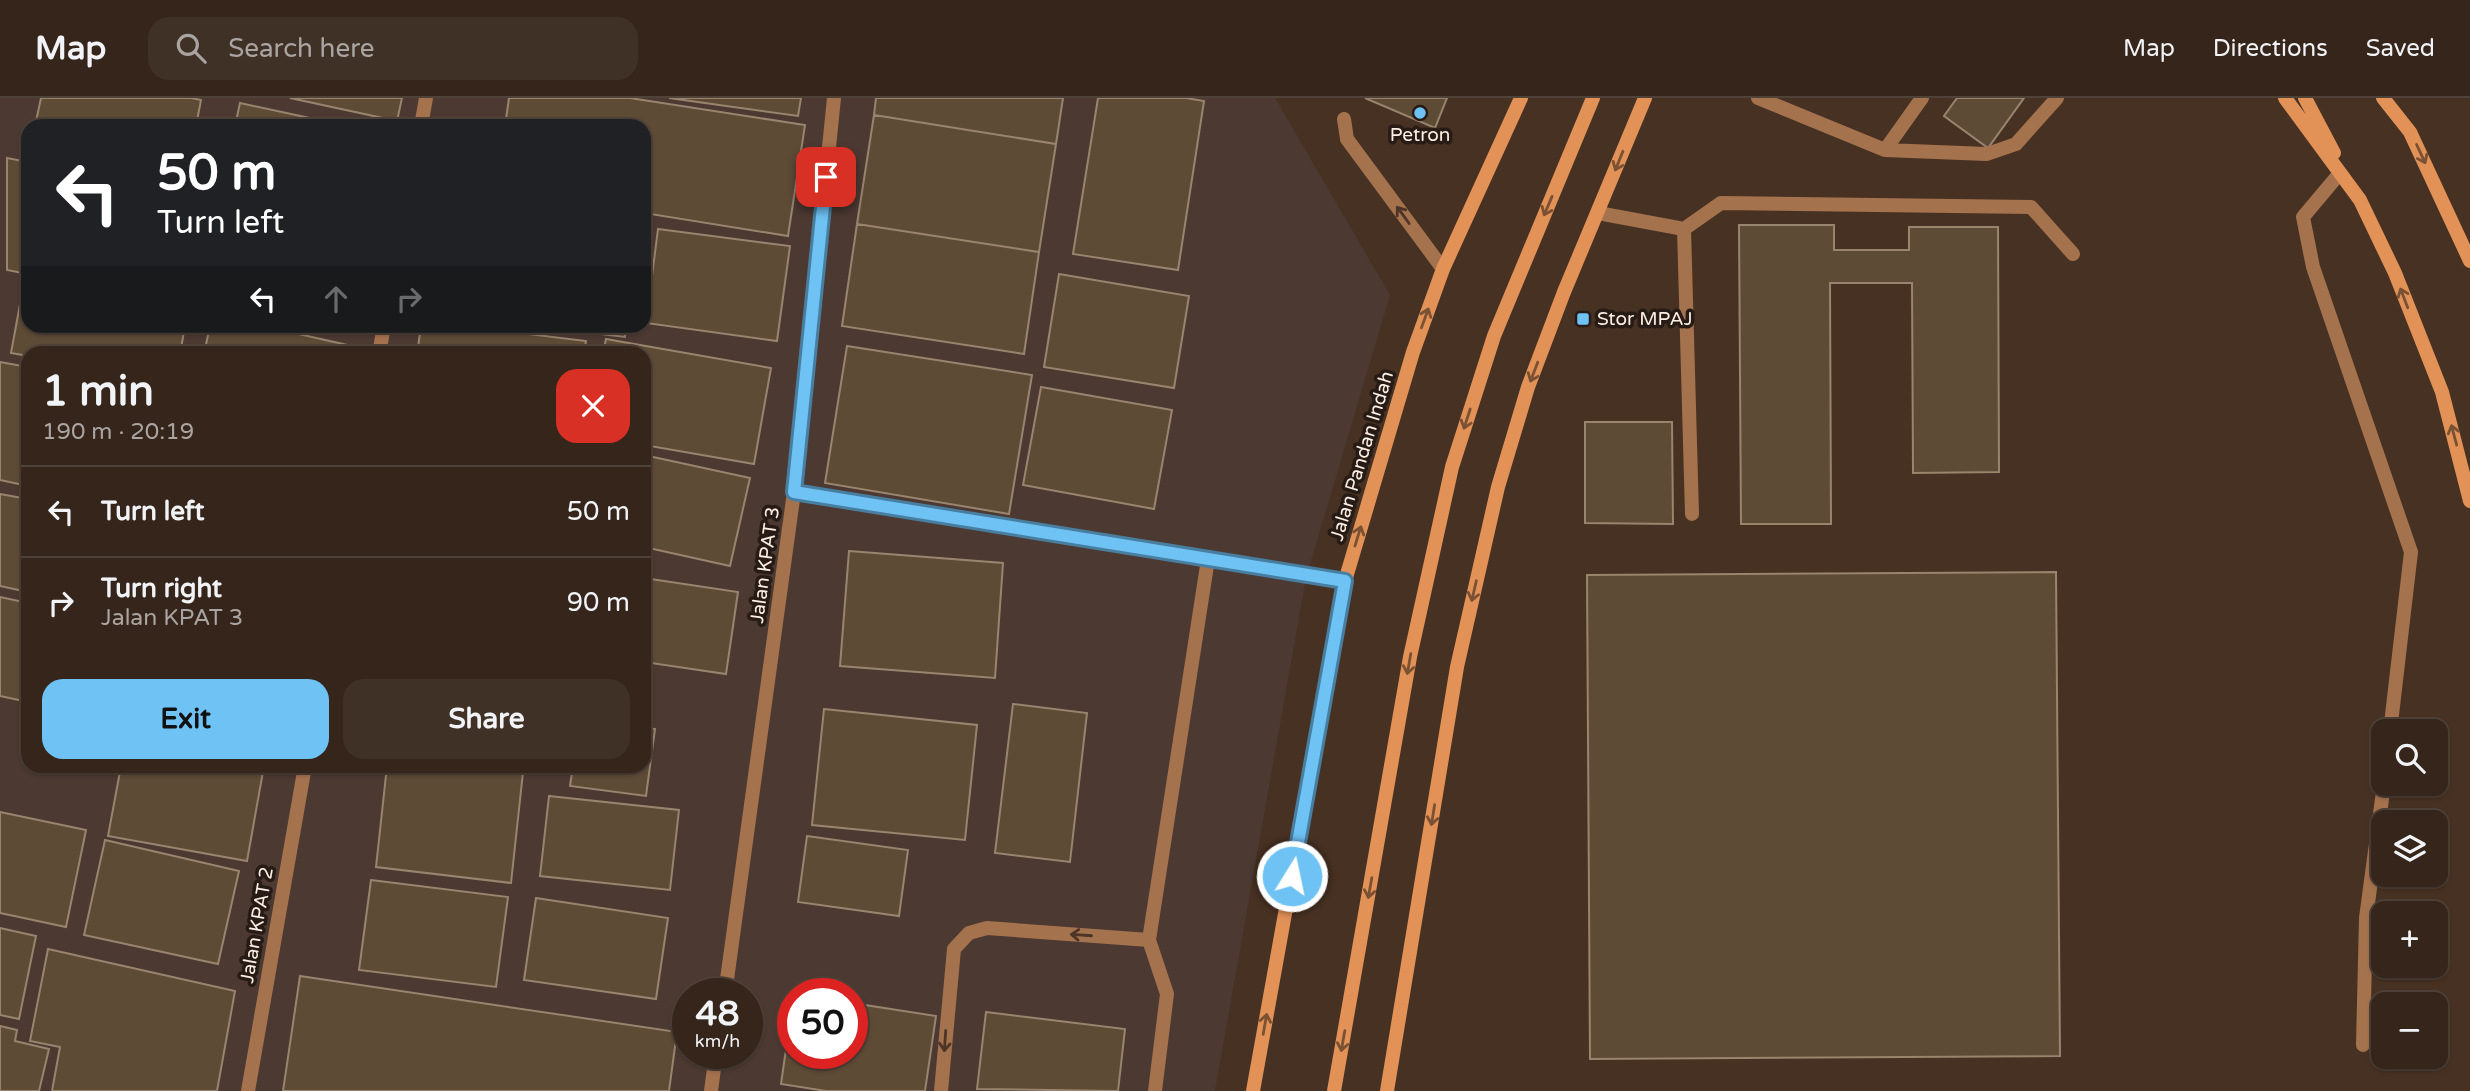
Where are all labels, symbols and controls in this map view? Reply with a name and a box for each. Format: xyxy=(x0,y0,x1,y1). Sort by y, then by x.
search box xyxy=(148,17,638,80)
text: Map xyxy=(35,29,106,68)
icon: search xyxy=(172,29,210,67)
text: Search here xyxy=(228,33,374,64)
text: Map xyxy=(2123,34,2175,63)
text: Directions xyxy=(2213,34,2328,63)
text: Saved xyxy=(2366,34,2435,63)
marker: Petron xyxy=(1412,105,1428,121)
place label: Petron xyxy=(1390,124,1450,146)
one-way arrow xyxy=(2414,143,2428,164)
text: 50 m xyxy=(157,144,276,203)
icon: left xyxy=(42,147,133,238)
pin xyxy=(796,147,856,207)
one-way arrow xyxy=(1612,150,1625,171)
icon: arrive xyxy=(807,158,845,196)
one-way arrow xyxy=(1541,195,1554,217)
text: Turn left xyxy=(157,204,284,242)
one-way arrow xyxy=(1395,206,1410,224)
icon: left xyxy=(244,280,282,318)
icon: ahead xyxy=(317,280,355,318)
icon: right xyxy=(390,280,428,318)
one-way arrow xyxy=(2397,287,2410,309)
one-way arrow xyxy=(1420,308,1432,330)
place label: Stor MPAJ xyxy=(1597,308,1693,330)
marker: Stor MPAJ xyxy=(1575,311,1591,327)
one-way arrow xyxy=(1526,360,1539,382)
text: 1 min xyxy=(42,366,154,417)
button: close xyxy=(556,369,630,443)
street label: Jalan Pandan Indah xyxy=(1326,369,1398,543)
one-way arrow xyxy=(1460,407,1472,429)
text: 190 m · 20:19 xyxy=(42,418,194,446)
one-way arrow xyxy=(2447,424,2460,447)
icon: left xyxy=(42,493,80,531)
text: Turn left xyxy=(101,496,204,527)
text: 50 m xyxy=(567,496,630,527)
street label: Jalan KPAT 3 xyxy=(746,505,784,625)
one-way arrow xyxy=(1353,525,1366,547)
text: Turn right xyxy=(101,573,222,604)
one-way arrow xyxy=(1467,579,1481,602)
icon: right xyxy=(42,584,80,622)
text: 90 m xyxy=(567,587,630,618)
text: Jalan KPAT 3 xyxy=(101,604,243,632)
one-way arrow xyxy=(1402,652,1415,675)
button: Exit xyxy=(42,679,329,759)
button: Share xyxy=(343,679,630,759)
map controls xyxy=(2371,719,2448,1069)
button: search xyxy=(2371,719,2448,796)
one-way arrow xyxy=(1426,803,1439,826)
button: layers xyxy=(2371,810,2448,887)
position arrow xyxy=(1255,839,1329,913)
street label: Jalan KPAT 2 xyxy=(236,865,278,985)
one-way arrow xyxy=(1363,876,1376,899)
button: + xyxy=(2371,901,2448,978)
one-way arrow xyxy=(1071,928,1093,941)
speed limit sign: 50 xyxy=(777,978,868,1069)
button: − xyxy=(2371,992,2448,1069)
text: 48 xyxy=(696,993,739,1035)
one-way arrow xyxy=(1259,1013,1273,1036)
one-way arrow xyxy=(938,1029,951,1052)
one-way arrow xyxy=(1336,1029,1349,1051)
text: km/h xyxy=(695,1030,740,1052)

